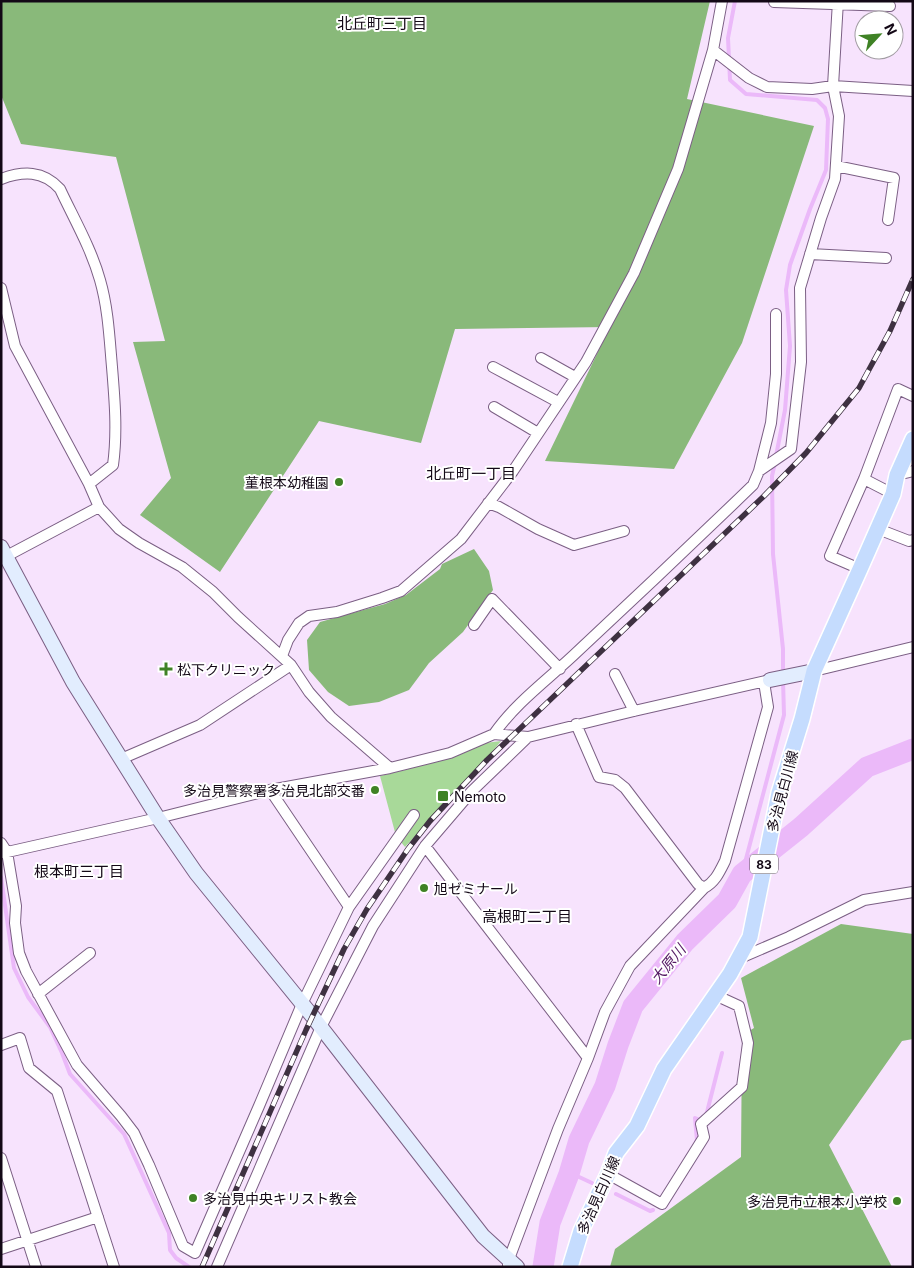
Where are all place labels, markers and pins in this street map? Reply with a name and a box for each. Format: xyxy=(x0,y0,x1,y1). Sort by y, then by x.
place label: 菫根本幼稚園 xyxy=(245,474,329,491)
marker: 菫根本幼稚園 xyxy=(333,476,345,488)
place label: 松下クリニック xyxy=(177,661,275,678)
marker: 松下クリニック xyxy=(159,662,173,676)
place label: 多治見警察署多治見北部交番 xyxy=(183,782,365,799)
marker: 多治見警察署多治見北部交番 xyxy=(369,784,381,796)
place label: Nemoto xyxy=(454,788,506,805)
marker: Nemoto xyxy=(436,789,450,803)
place label: 旭ゼミナール xyxy=(434,880,518,897)
marker: 旭ゼミナール xyxy=(418,882,430,894)
place label: 多治見中央キリスト教会 xyxy=(203,1190,357,1207)
marker: 多治見中央キリスト教会 xyxy=(187,1192,199,1204)
place label: 多治見市立根本小学校 xyxy=(747,1193,887,1210)
marker: 多治見市立根本小学校 xyxy=(891,1195,903,1207)

